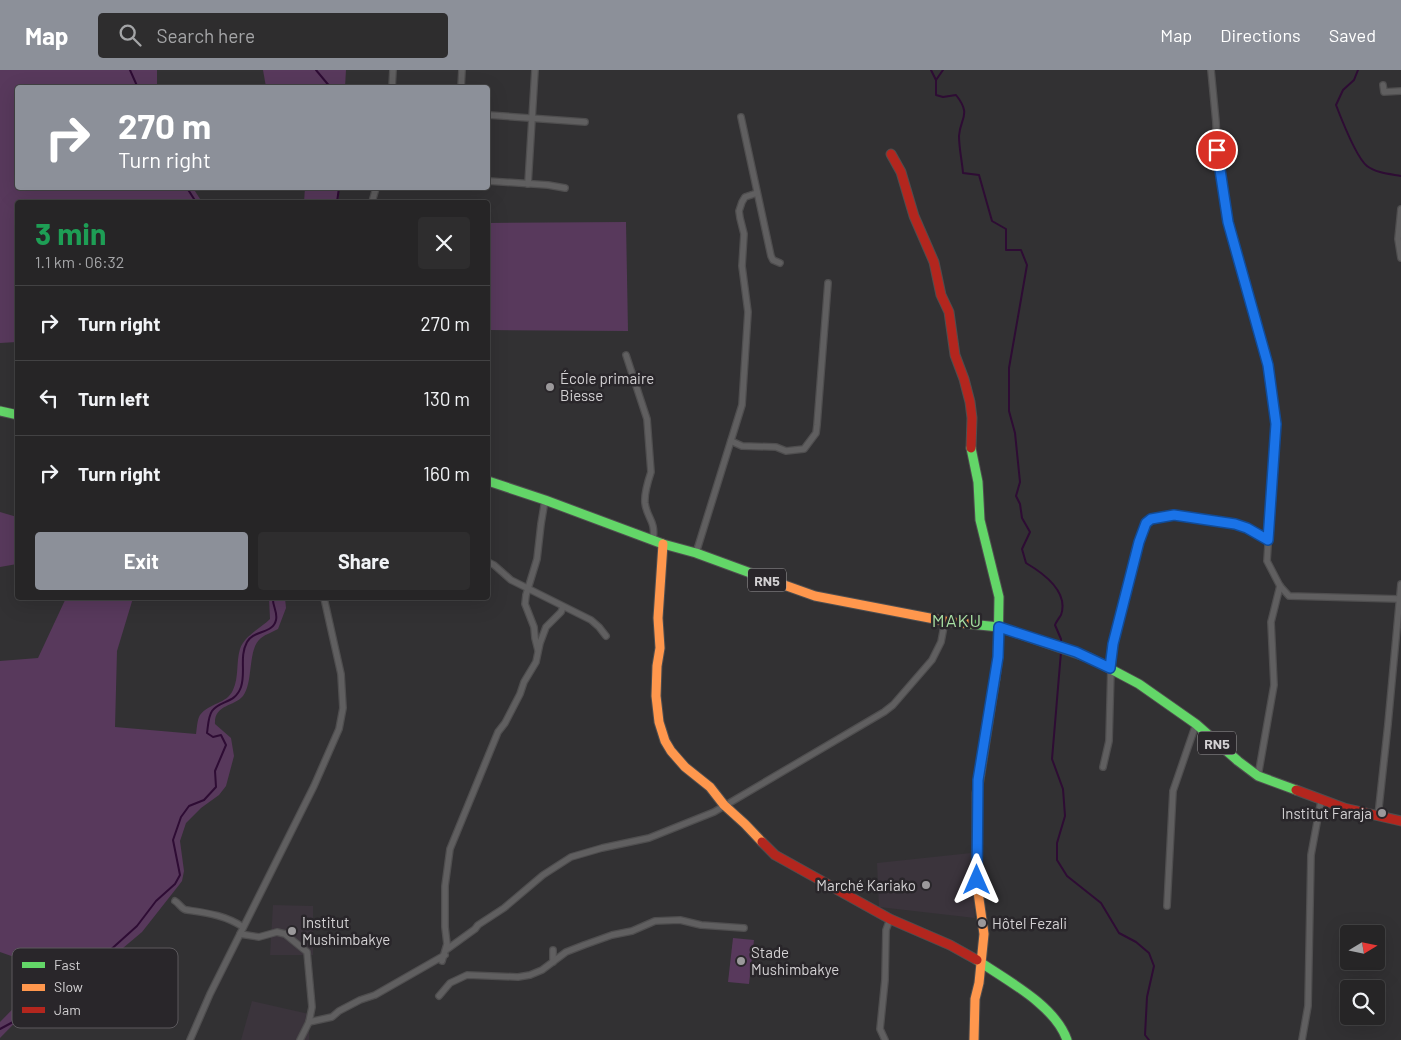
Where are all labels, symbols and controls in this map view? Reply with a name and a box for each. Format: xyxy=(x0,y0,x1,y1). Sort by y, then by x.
search box xyxy=(98,13,448,58)
text: Map xyxy=(25,21,68,50)
icon: search xyxy=(116,21,144,49)
text: Search here xyxy=(156,24,255,47)
text: Map xyxy=(1160,24,1192,46)
text: Directions xyxy=(1220,24,1301,46)
text: Saved xyxy=(1329,24,1376,46)
text: 270 m xyxy=(118,104,211,146)
icon: right xyxy=(35,105,100,170)
pin xyxy=(1196,129,1238,171)
icon: arrive xyxy=(1203,136,1231,164)
text: Turn right xyxy=(118,146,211,172)
text: 3 min xyxy=(35,215,106,251)
button: close xyxy=(418,217,470,269)
text: 1.1 km · 06:32 xyxy=(35,252,124,271)
icon: right xyxy=(35,309,63,337)
text: Turn right xyxy=(78,312,160,335)
text: 270 m xyxy=(421,312,470,335)
place label: École primaire Biesse xyxy=(560,369,654,404)
marker: École primaire Biesse xyxy=(544,381,556,393)
icon: left xyxy=(35,384,63,412)
text: Turn left xyxy=(78,387,149,410)
text: 130 m xyxy=(423,387,470,410)
icon: right xyxy=(35,459,63,487)
text: Turn right xyxy=(78,462,160,485)
text: 160 m xyxy=(423,462,470,485)
button: Exit xyxy=(35,532,248,590)
button: Share xyxy=(258,532,470,590)
road number: RN5 xyxy=(748,568,786,592)
district label: MAKU xyxy=(932,609,982,631)
road number: RN5 xyxy=(1198,731,1236,754)
place label: Institut Faraja xyxy=(1281,804,1372,822)
marker: Institut Faraja xyxy=(1376,807,1388,819)
position arrow xyxy=(950,853,1002,905)
place label: Marché Kariako xyxy=(816,876,916,894)
marker: Marché Kariako xyxy=(920,879,932,891)
place label: Institut Mushimbakye xyxy=(302,913,390,948)
place label: Hôtel Fezali xyxy=(992,914,1067,932)
marker: Hôtel Fezali xyxy=(976,917,988,929)
marker: Institut Mushimbakye xyxy=(286,925,298,937)
north arrow xyxy=(1340,925,1385,970)
map controls xyxy=(1340,925,1385,1025)
place label: Stade Mushimbakye xyxy=(751,943,839,978)
legend xyxy=(12,948,178,1028)
marker: Stade Mushimbakye xyxy=(735,955,747,967)
text: Fast xyxy=(54,956,80,973)
text: Slow xyxy=(54,978,83,995)
button: search xyxy=(1340,980,1385,1025)
text: Jam xyxy=(54,1001,81,1018)

